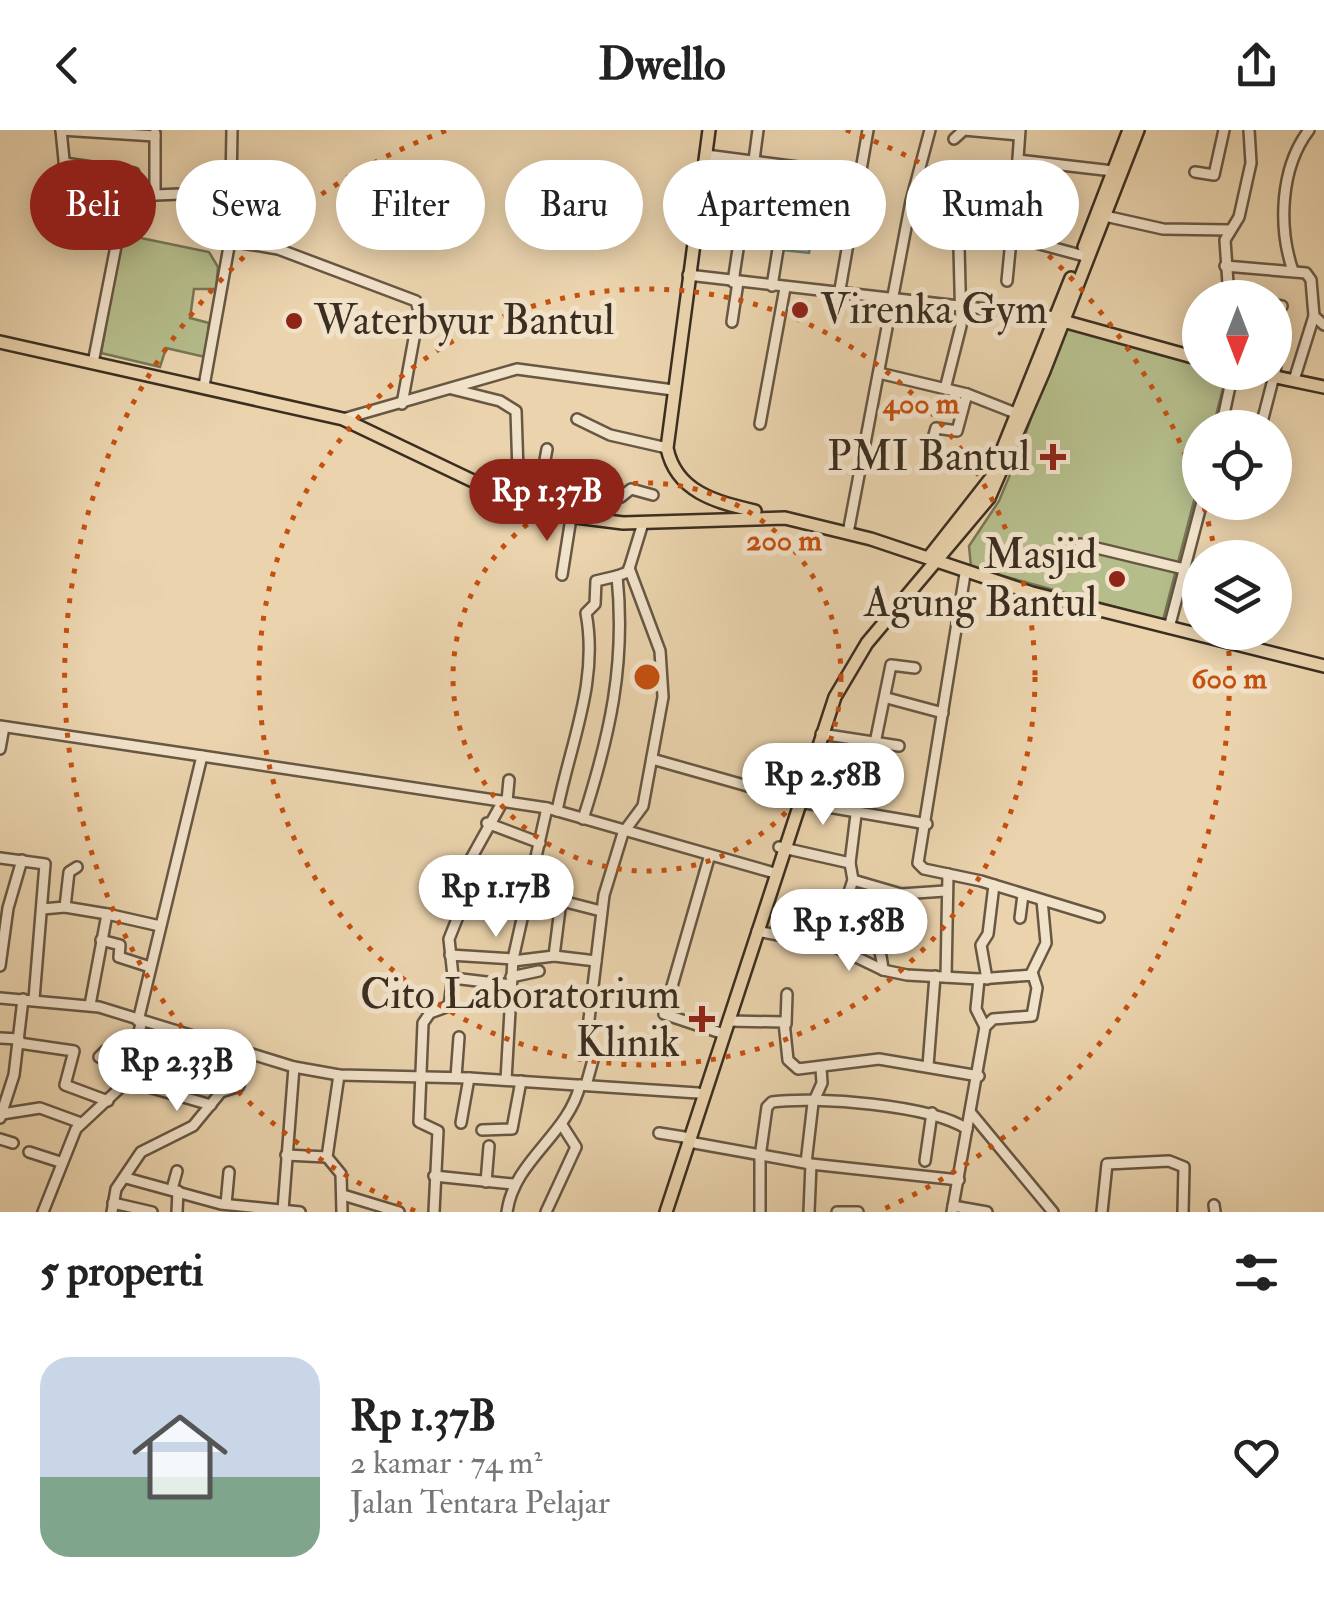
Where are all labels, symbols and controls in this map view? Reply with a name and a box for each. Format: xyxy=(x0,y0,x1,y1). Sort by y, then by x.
text: Dwello xyxy=(598,37,726,93)
icon: back xyxy=(40,38,95,93)
icon: share xyxy=(1229,38,1284,93)
chip: Beli xyxy=(30,160,156,250)
chip: Sewa xyxy=(176,160,316,250)
chip: Filter xyxy=(336,160,485,250)
chip: Baru xyxy=(505,160,643,250)
chip: Apartemen xyxy=(663,160,886,250)
chip: Rumah xyxy=(906,160,1079,250)
north arrow xyxy=(1182,280,1292,390)
map controls xyxy=(1182,280,1292,650)
place label: Virenka Gym xyxy=(820,284,1048,336)
place label: Waterbyur Bantul xyxy=(313,295,615,347)
marker: Virenka Gym xyxy=(789,299,811,321)
marker: Waterbyur Bantul xyxy=(283,310,305,332)
text: 400 m xyxy=(882,385,960,422)
button: locate xyxy=(1182,410,1292,520)
place label: PMI Bantul xyxy=(827,431,1030,483)
marker: PMI Bantul xyxy=(1040,444,1066,470)
pin: Rp 1.37B xyxy=(444,459,650,544)
text: Rp 1.37B xyxy=(491,471,603,511)
text: 200 m xyxy=(746,522,822,559)
place label: Masjid Agung Bantul xyxy=(863,529,1097,629)
button: layers xyxy=(1182,540,1292,650)
marker: Masjid Agung Bantul xyxy=(1106,568,1128,590)
centre of rings xyxy=(629,659,665,695)
text: 600 m xyxy=(1191,660,1267,697)
pin: Rp 2.58B xyxy=(720,743,926,828)
text: Rp 2.58B xyxy=(764,755,882,795)
pin: Rp 1.17B xyxy=(393,855,599,940)
text: Rp 1.17B xyxy=(441,867,551,907)
pin: Rp 1.58B xyxy=(746,889,952,974)
text: Rp 1.58B xyxy=(793,901,905,941)
place label: Cito Laboratorium Klinik xyxy=(360,969,680,1069)
marker: Cito Laboratorium Klinik xyxy=(689,1006,715,1032)
pin: Rp 2.33B xyxy=(74,1029,280,1114)
text: Rp 2.33B xyxy=(120,1041,234,1081)
icon: filters xyxy=(1229,1245,1284,1300)
text: 5 properti xyxy=(40,1246,203,1298)
text: Rp 1.37B xyxy=(350,1391,496,1443)
icon: home xyxy=(120,1397,240,1517)
icon: heart xyxy=(1229,1430,1284,1485)
text: 2 kamar · 74 m² xyxy=(350,1443,542,1483)
text: Jalan Tentara Pelajar xyxy=(350,1483,610,1523)

